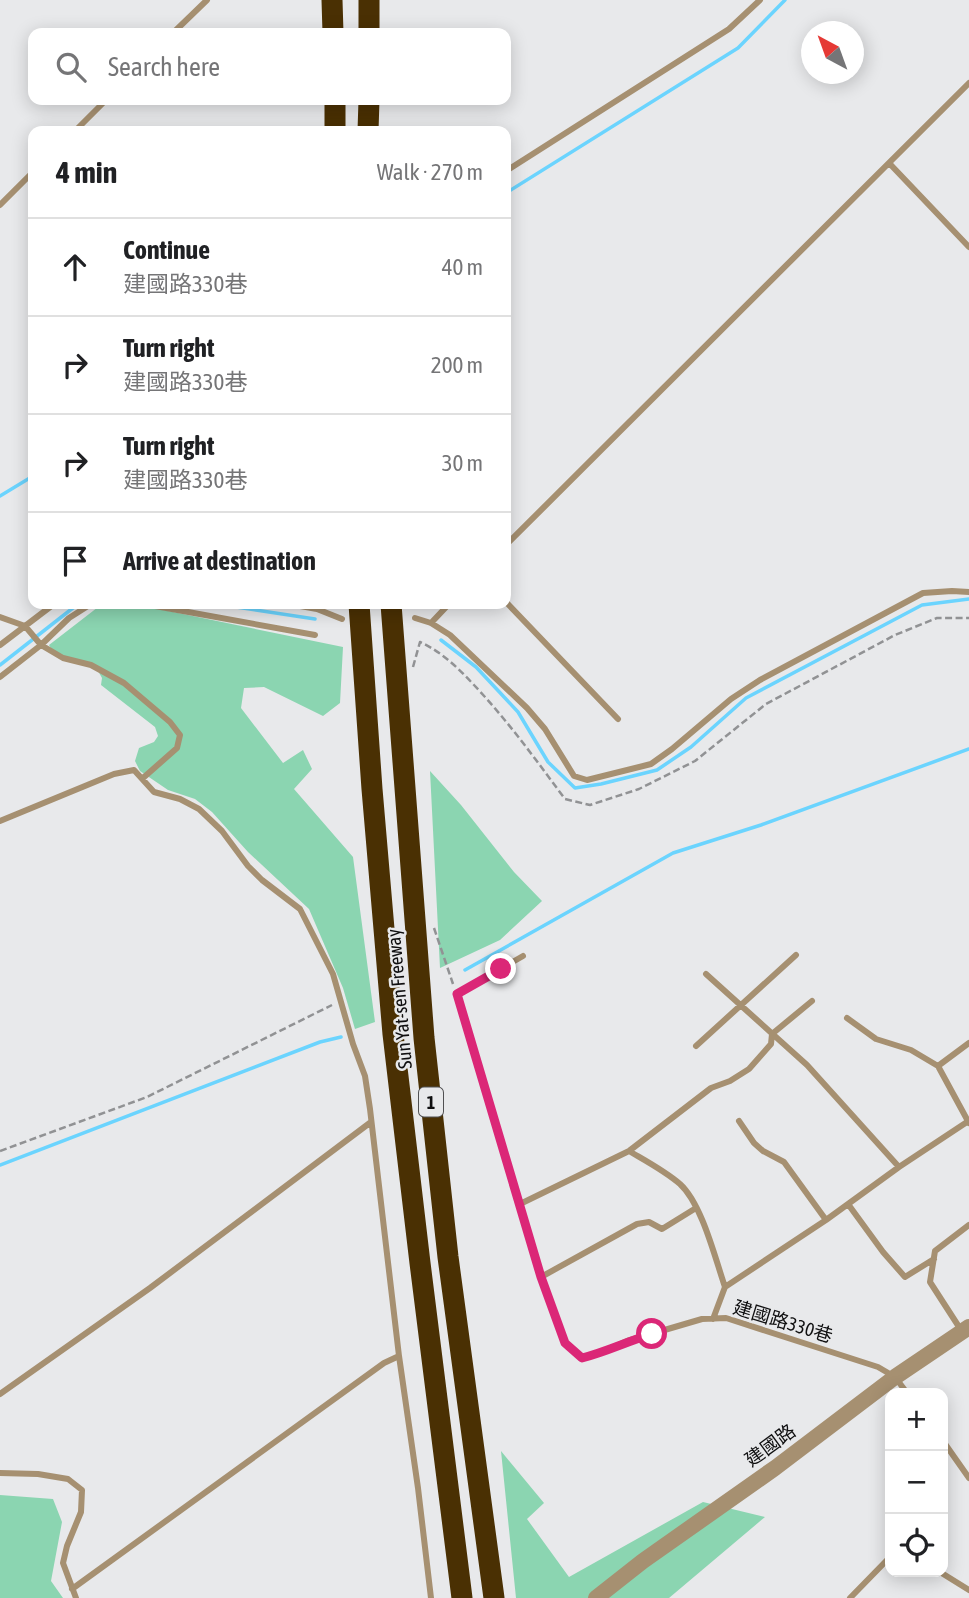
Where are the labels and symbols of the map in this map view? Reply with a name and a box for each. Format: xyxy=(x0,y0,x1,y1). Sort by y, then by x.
north arrow xyxy=(801,21,864,84)
street label: Sun Yat-sen Freeway xyxy=(382,928,416,1070)
route end xyxy=(485,953,516,984)
road number: 1 xyxy=(419,1087,443,1116)
street label: 建國路330巷 xyxy=(731,1295,835,1347)
route start xyxy=(636,1318,667,1349)
street label: 建國路 xyxy=(740,1419,800,1471)

